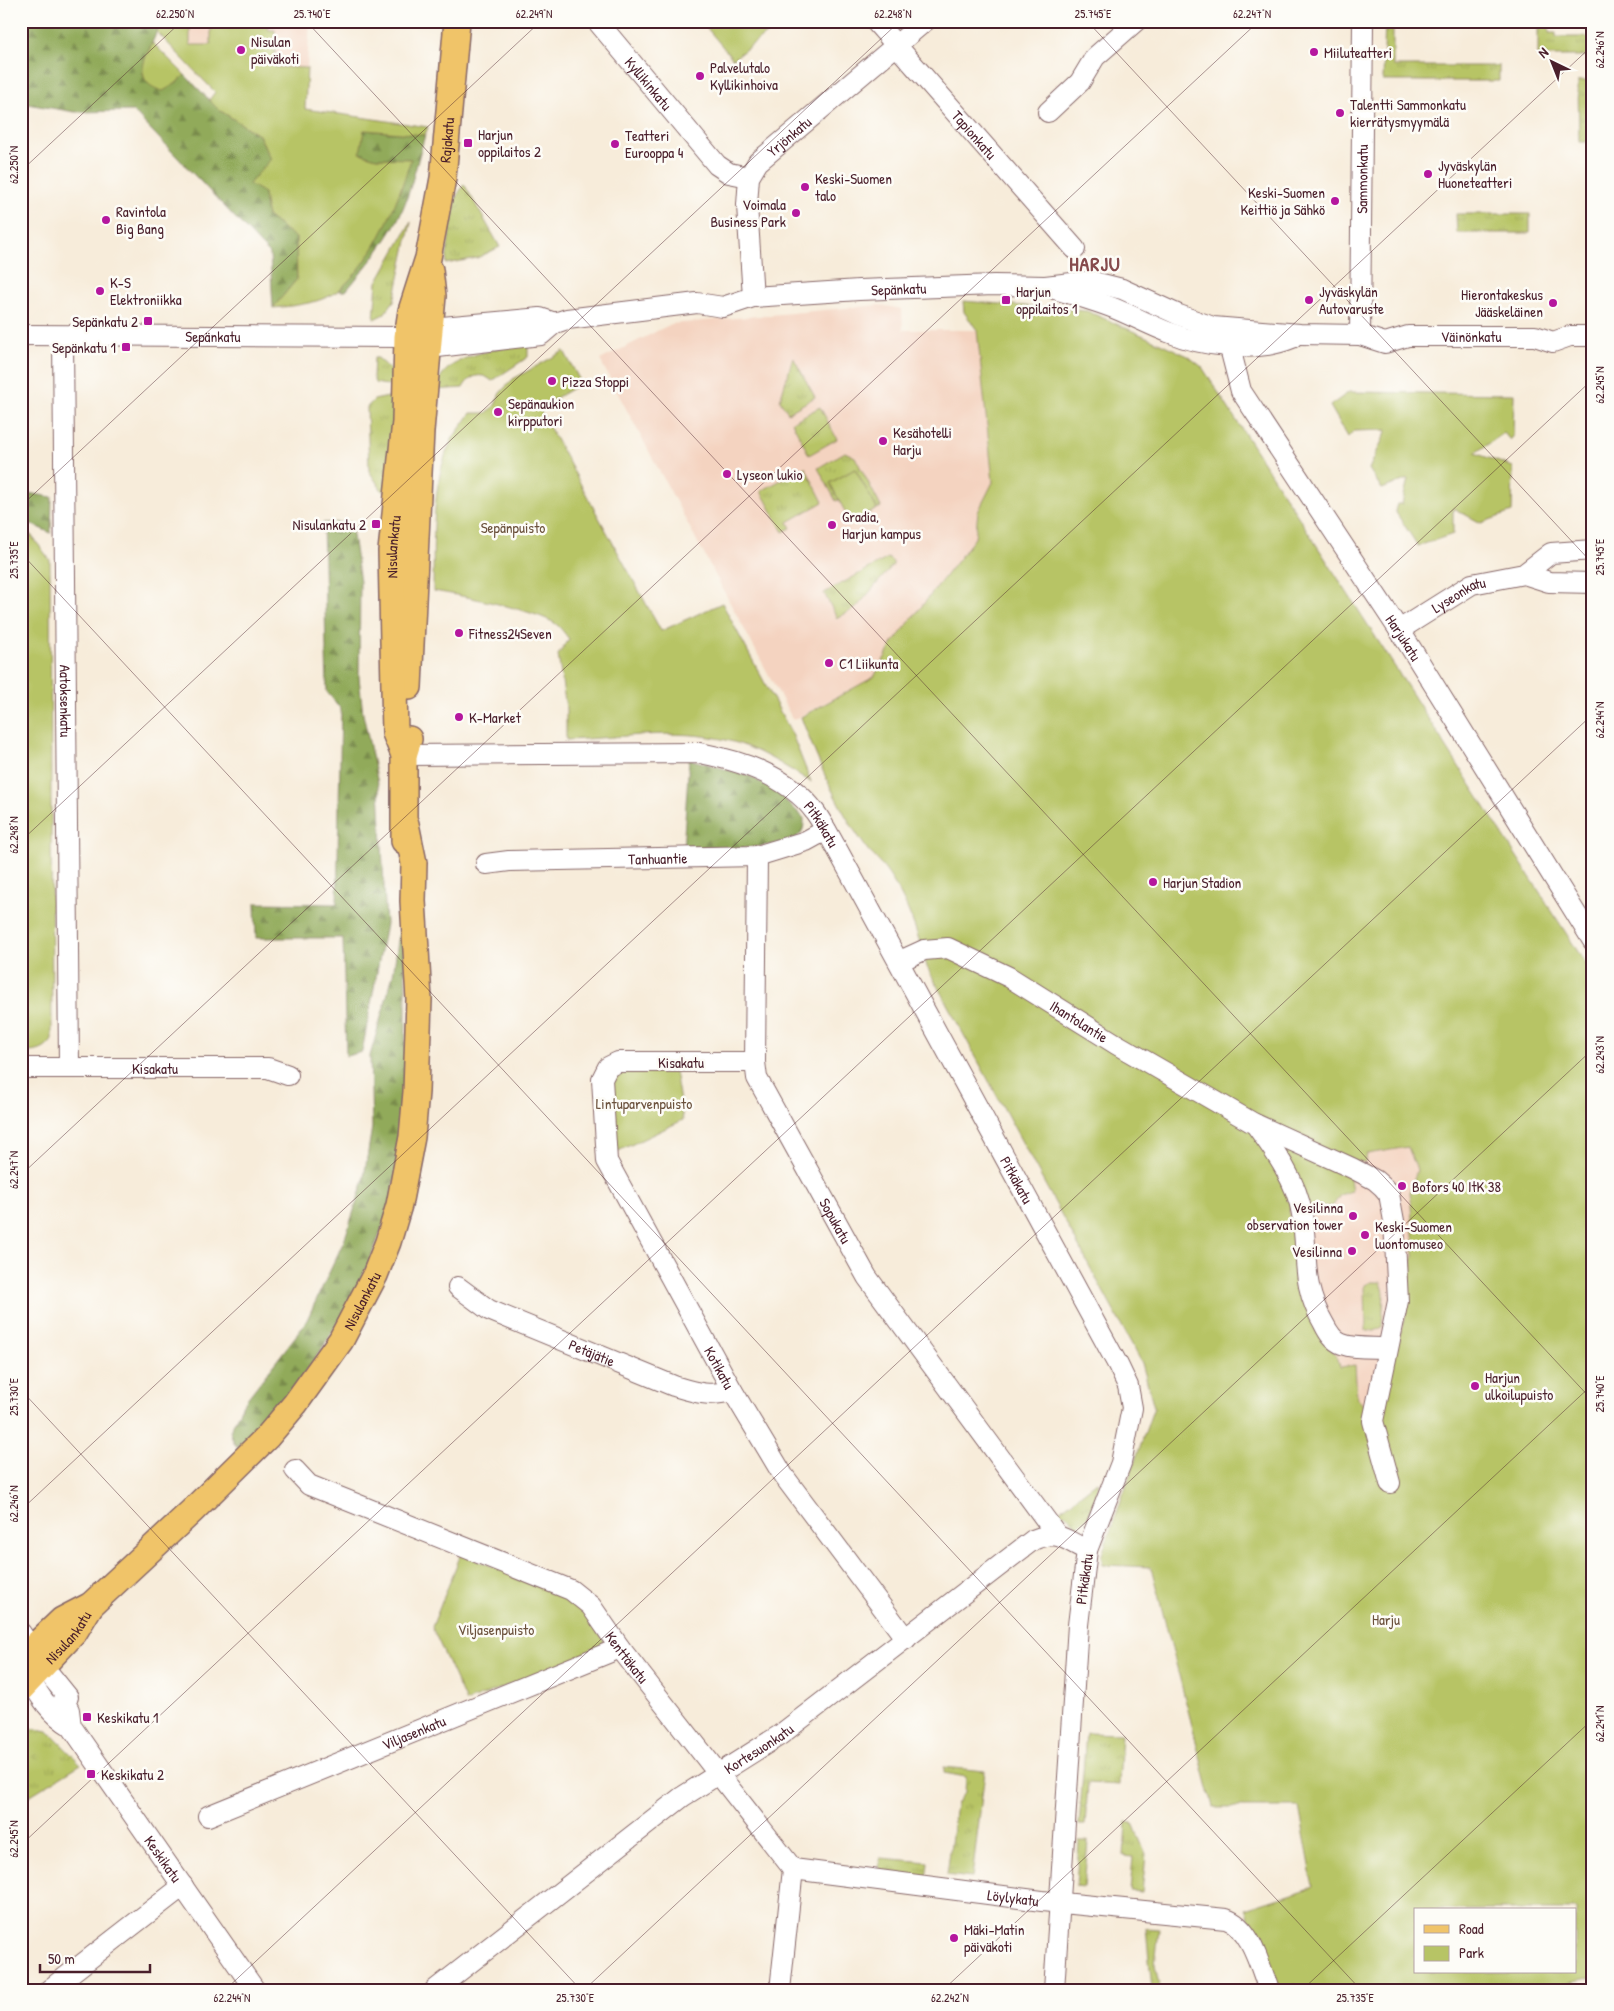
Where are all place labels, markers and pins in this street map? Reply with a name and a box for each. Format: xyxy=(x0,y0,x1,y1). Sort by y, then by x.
place label: Nisulan päiväkoti xyxy=(251,31,299,69)
place label: Miiluteatteri xyxy=(1324,42,1392,63)
marker: Nisulan päiväkoti xyxy=(235,44,247,56)
marker: Miiluteatteri xyxy=(1308,46,1320,58)
place label: Palvelutalo Kyllikinhoiva xyxy=(710,57,778,95)
marker: Palvelutalo Kyllikinhoiva xyxy=(694,70,706,82)
place label: Talentti Sammonkatu kierrätysmyymälä xyxy=(1350,94,1466,132)
marker: Talentti Sammonkatu kierrätysmyymälä xyxy=(1334,107,1346,119)
place label: Harjun oppilaitos 2 xyxy=(478,124,541,162)
place label: Teatteri Eurooppa 4 xyxy=(625,125,684,163)
marker: Harjun oppilaitos 2 xyxy=(462,137,474,149)
marker: Teatteri Eurooppa 4 xyxy=(609,138,621,150)
place label: Jyväskylän Huoneteatteri xyxy=(1438,155,1512,193)
place label: Keski-Suomen talo xyxy=(815,168,892,206)
marker: Jyväskylän Huoneteatteri xyxy=(1422,168,1434,180)
marker: Keski-Suomen talo xyxy=(799,181,811,193)
place label: Keski-Suomen Keittiö ja Sähkö xyxy=(1240,182,1325,220)
place label: Voimala Business Park xyxy=(710,194,786,232)
marker: Keski-Suomen Keittiö ja Sähkö xyxy=(1329,195,1341,207)
place label: Ravintola Big Bang xyxy=(116,201,166,239)
marker: Voimala Business Park xyxy=(790,207,802,219)
marker: Ravintola Big Bang xyxy=(100,214,112,226)
place label: K-S Elektroniikka xyxy=(110,272,182,310)
place label: Harjun oppilaitos 1 xyxy=(1016,281,1077,319)
place label: Jyväskylän Autovaruste xyxy=(1319,281,1384,319)
place label: Hierontakeskus Jääskeläinen xyxy=(1461,284,1543,322)
marker: K-S Elektroniikka xyxy=(94,285,106,297)
marker: Harjun oppilaitos 1 xyxy=(1000,294,1012,306)
marker: Jyväskylän Autovaruste xyxy=(1303,294,1315,306)
marker: Hierontakeskus Jääskeläinen xyxy=(1547,297,1559,309)
place label: Sepänkatu 2 xyxy=(72,311,138,332)
marker: Sepänkatu 2 xyxy=(142,315,154,327)
place label: Sepänkatu 1 xyxy=(52,337,116,358)
marker: Sepänkatu 1 xyxy=(120,341,132,353)
place label: Pizza Stoppi xyxy=(562,371,629,392)
marker: Pizza Stoppi xyxy=(546,375,558,387)
place label: Sepänaukion kirpputori xyxy=(508,393,574,431)
marker: Sepänaukion kirpputori xyxy=(492,406,504,418)
place label: Kesähotelli Harju xyxy=(893,422,952,460)
marker: Kesähotelli Harju xyxy=(877,435,889,447)
place label: Lyseon lukio xyxy=(737,464,803,485)
marker: Lyseon lukio xyxy=(721,468,733,480)
place label: Gradia, Harjun kampus xyxy=(842,506,921,544)
place label: Nisulankatu 2 xyxy=(292,514,366,535)
marker: Nisulankatu 2 xyxy=(370,518,382,530)
marker: Gradia, Harjun kampus xyxy=(826,519,838,531)
place label: Fitness24Seven xyxy=(468,623,552,644)
marker: Fitness24Seven xyxy=(453,627,465,639)
place label: C1 Liikunta xyxy=(839,653,899,674)
marker: C1 Liikunta xyxy=(823,657,835,669)
place label: K-Market xyxy=(469,707,522,728)
marker: K-Market xyxy=(453,711,465,723)
place label: Harjun Stadion xyxy=(1163,872,1242,893)
marker: Harjun Stadion xyxy=(1147,876,1159,888)
place label: Bofors 40 ItK 38 xyxy=(1412,1176,1501,1197)
marker: Bofors 40 ItK 38 xyxy=(1396,1180,1408,1192)
place label: Vesilinna observation tower xyxy=(1247,1197,1343,1235)
marker: Vesilinna observation tower xyxy=(1347,1210,1359,1222)
place label: Keski-Suomen luontomuseo xyxy=(1375,1216,1452,1254)
marker: Keski-Suomen luontomuseo xyxy=(1359,1229,1371,1241)
place label: Vesilinna xyxy=(1292,1241,1342,1262)
marker: Vesilinna xyxy=(1346,1245,1358,1257)
place label: Harjun ulkoilupuisto xyxy=(1485,1367,1553,1405)
marker: Harjun ulkoilupuisto xyxy=(1469,1380,1481,1392)
place label: Keskikatu 1 xyxy=(97,1707,158,1728)
marker: Keskikatu 1 xyxy=(81,1711,93,1723)
place label: Keskikatu 2 xyxy=(101,1764,164,1785)
marker: Keskikatu 2 xyxy=(85,1768,97,1780)
place label: Mäki-Matin päiväkoti xyxy=(964,1919,1025,1957)
marker: Mäki-Matin päiväkoti xyxy=(948,1932,960,1944)

